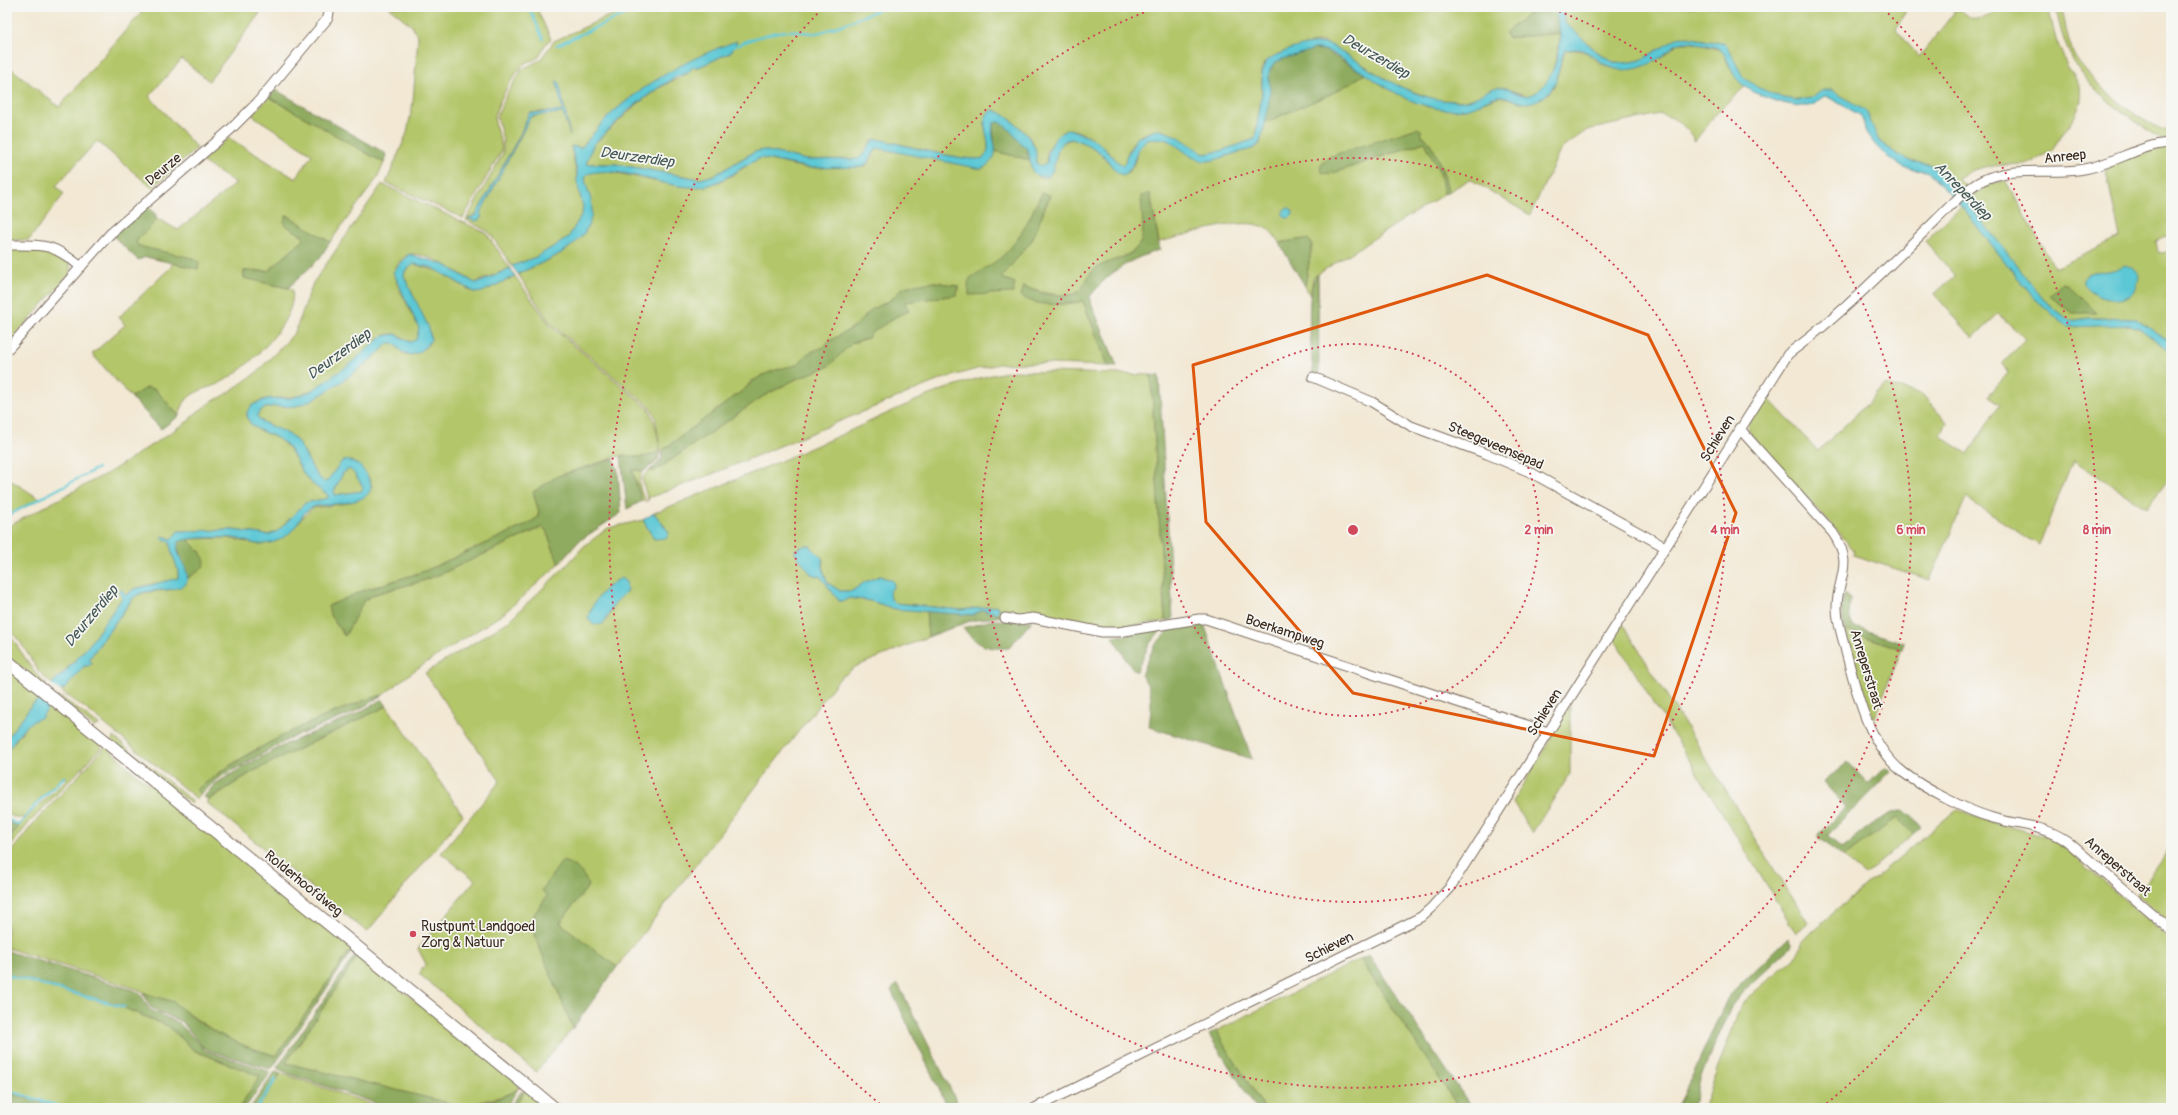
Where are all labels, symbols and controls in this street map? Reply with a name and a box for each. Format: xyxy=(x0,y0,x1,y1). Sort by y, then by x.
water label: Deurzerdiep xyxy=(1339,30,1414,84)
water label: Deurzerdiep xyxy=(599,143,676,172)
street label: Anreep xyxy=(2043,146,2087,167)
street label: Deurze xyxy=(142,149,185,189)
water label: Anreperdiep xyxy=(1930,158,1996,225)
water label: Deurzerdiep xyxy=(304,324,376,384)
street label: Schieven xyxy=(1696,412,1739,465)
street label: Steegeveensepad xyxy=(1445,418,1546,473)
centre of rings xyxy=(1346,523,1360,537)
text: 2 min xyxy=(1525,523,1554,538)
text: 4 min xyxy=(1709,523,1740,538)
text: 6 min xyxy=(1896,523,1926,538)
text: 8 min xyxy=(2083,523,2111,538)
water label: Deurzerdiep xyxy=(60,581,123,651)
street label: Boerkampweg xyxy=(1243,611,1327,652)
street label: Anreperstraat xyxy=(1846,627,1887,711)
street label: Schieven xyxy=(1523,686,1566,739)
street label: Anreperstraat xyxy=(2081,833,2155,900)
street label: Rolderhoofdweg xyxy=(261,847,346,920)
place label: Rustpunt Landgoed Zorg & Natuur xyxy=(421,918,535,951)
street label: Schieven xyxy=(1302,928,1356,967)
marker: Rustpunt Landgoed Zorg & Natuur xyxy=(408,929,418,939)

